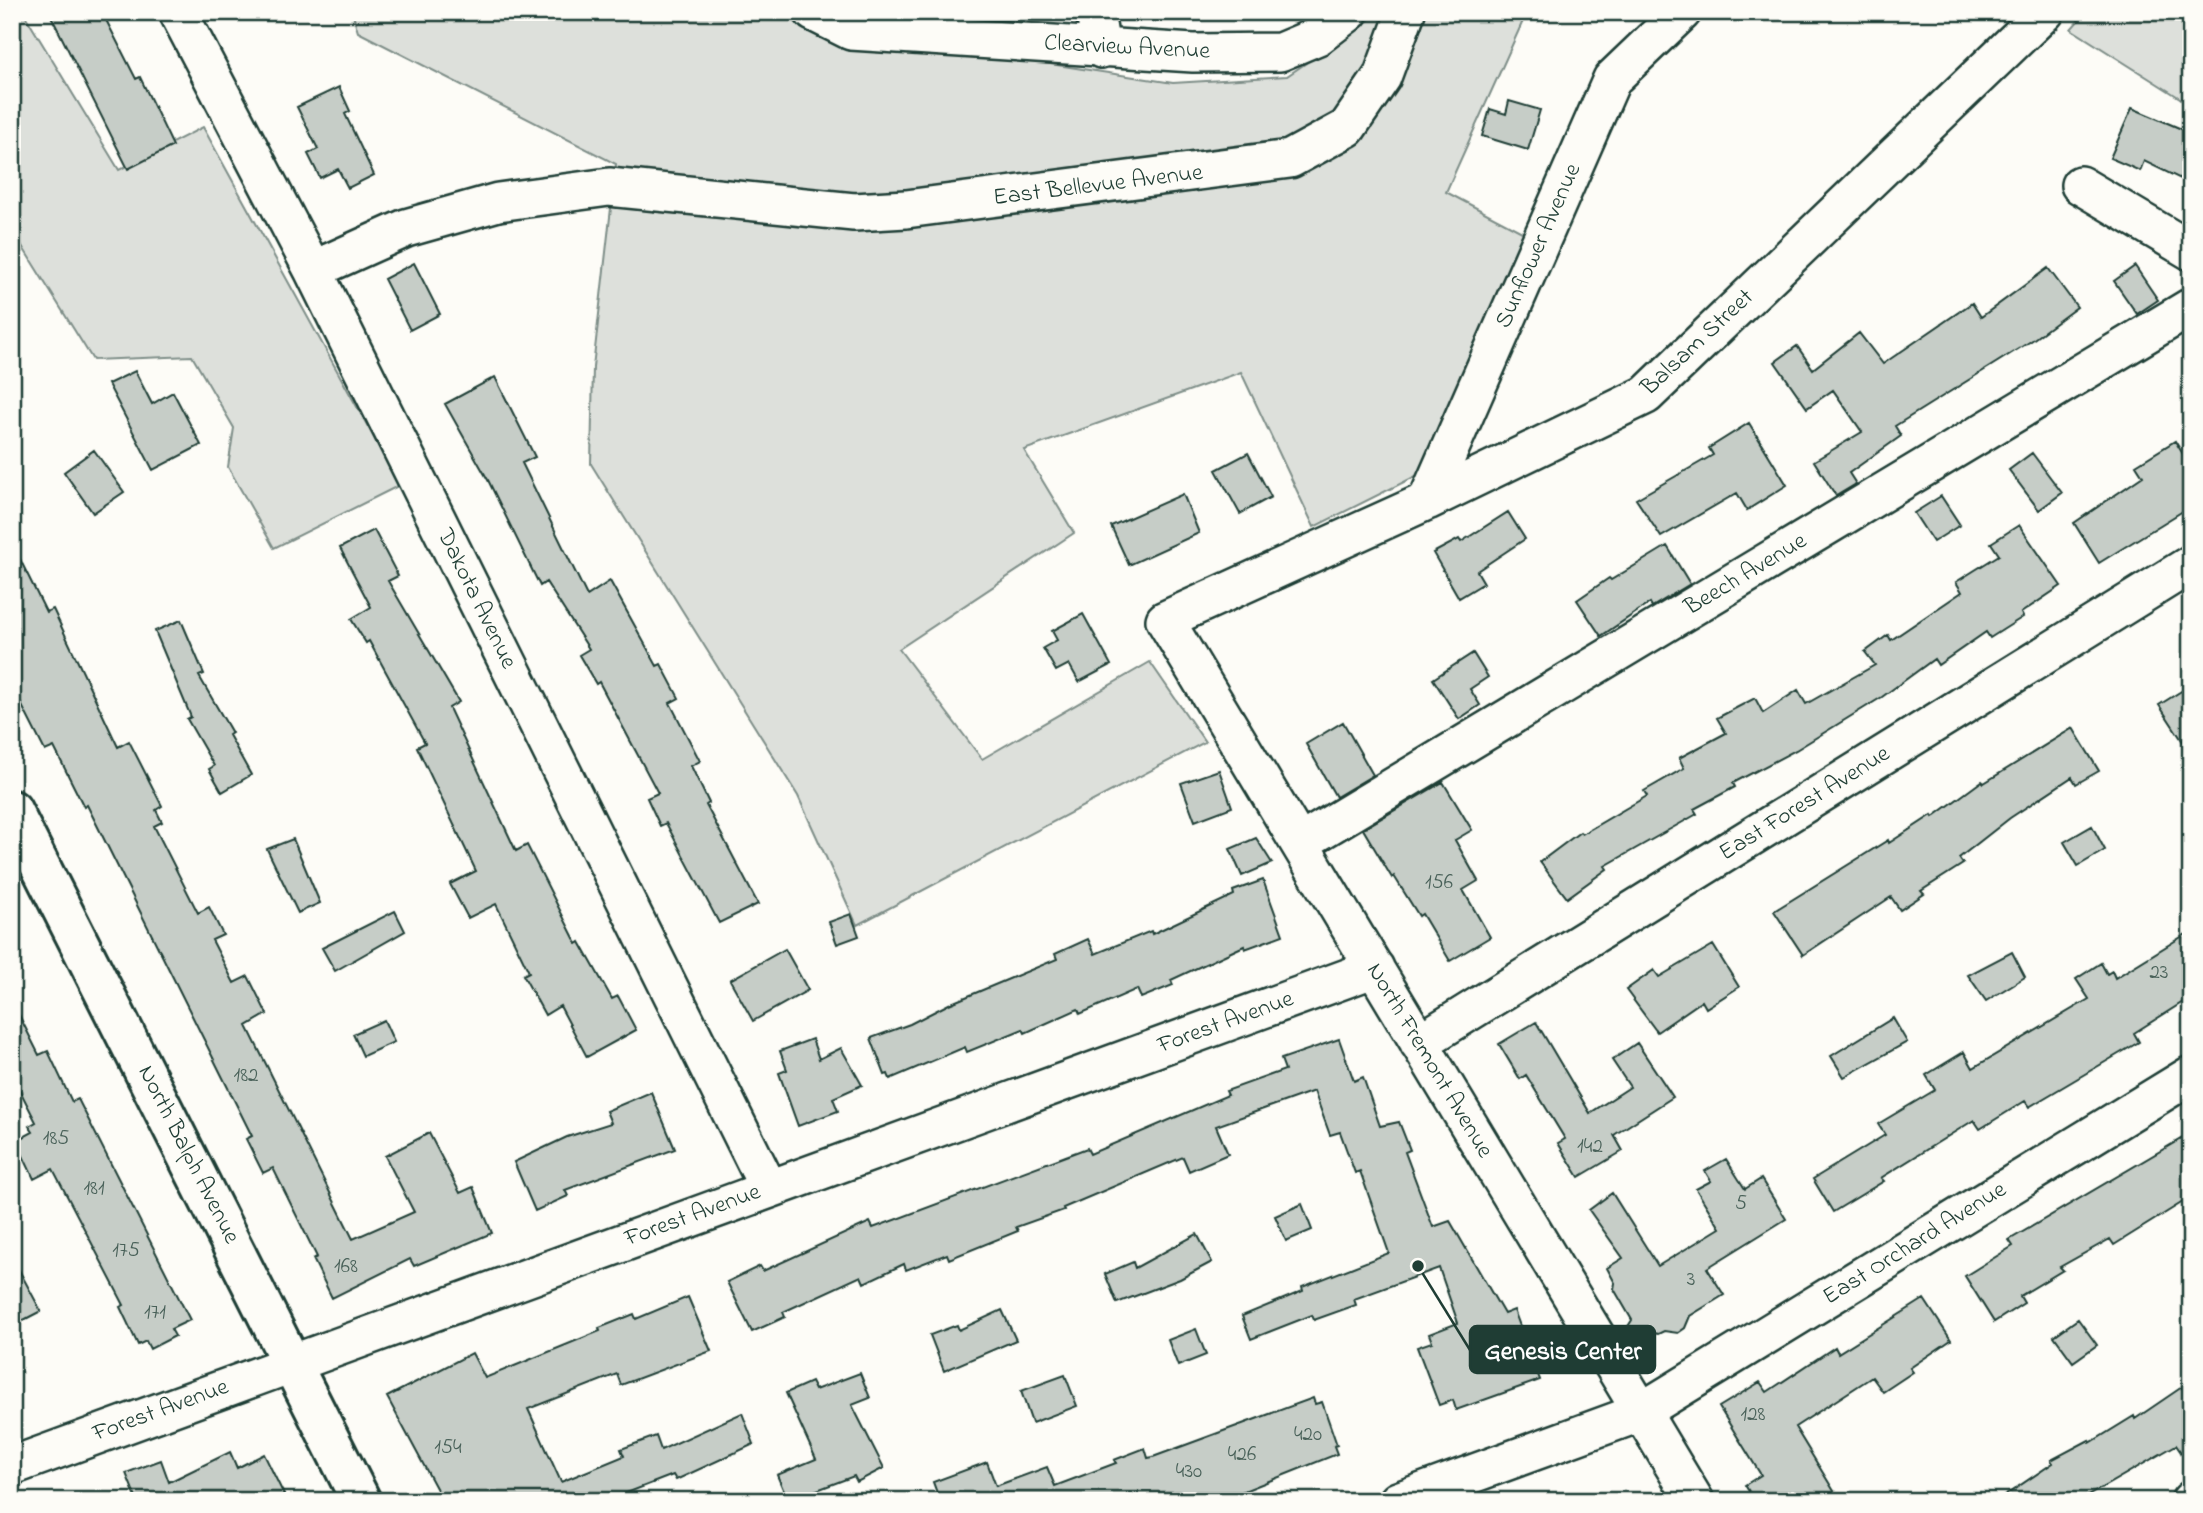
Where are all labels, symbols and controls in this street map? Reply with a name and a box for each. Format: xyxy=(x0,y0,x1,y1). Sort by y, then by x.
street label: Clearview Avenue xyxy=(1043,26,1211,70)
street label: East Bellevue Avenue xyxy=(991,156,1205,216)
street label: Sunflower Avenue xyxy=(1487,158,1591,334)
street label: Balsam Street xyxy=(1633,281,1762,405)
street label: Dakota Avenue xyxy=(426,522,525,675)
street label: Beech Avenue xyxy=(1677,524,1814,626)
street label: East Forest Avenue xyxy=(1713,737,1898,871)
house number: 156 xyxy=(1425,868,1453,898)
street label: North Fremont Avenue xyxy=(1357,957,1501,1165)
house number: 23 xyxy=(2149,958,2169,988)
street label: Forest Avenue xyxy=(1152,982,1299,1064)
street label: North Balph Avenue xyxy=(128,1060,248,1251)
house number: 182 xyxy=(234,1061,259,1091)
house number: 185 xyxy=(43,1124,69,1154)
house number: 142 xyxy=(1577,1132,1603,1162)
street label: East Orchard Avenue xyxy=(1816,1173,2014,1315)
house number: 181 xyxy=(83,1174,105,1204)
street label: Forest Avenue xyxy=(619,1175,766,1257)
house number: 5 xyxy=(1735,1189,1747,1219)
house number: 175 xyxy=(112,1236,140,1266)
house number: 168 xyxy=(334,1252,358,1282)
house number: 3 xyxy=(1687,1265,1695,1295)
house number: 171 xyxy=(144,1298,166,1328)
callout: Genesis Center xyxy=(1470,1326,1655,1373)
text: Genesis Center xyxy=(1484,1334,1643,1372)
street label: Forest Avenue xyxy=(87,1370,234,1452)
house number: 128 xyxy=(1741,1400,1766,1430)
house number: 420 xyxy=(1294,1420,1322,1450)
house number: 154 xyxy=(434,1433,462,1463)
house number: 426 xyxy=(1228,1440,1256,1470)
house number: 430 xyxy=(1176,1457,1202,1487)

